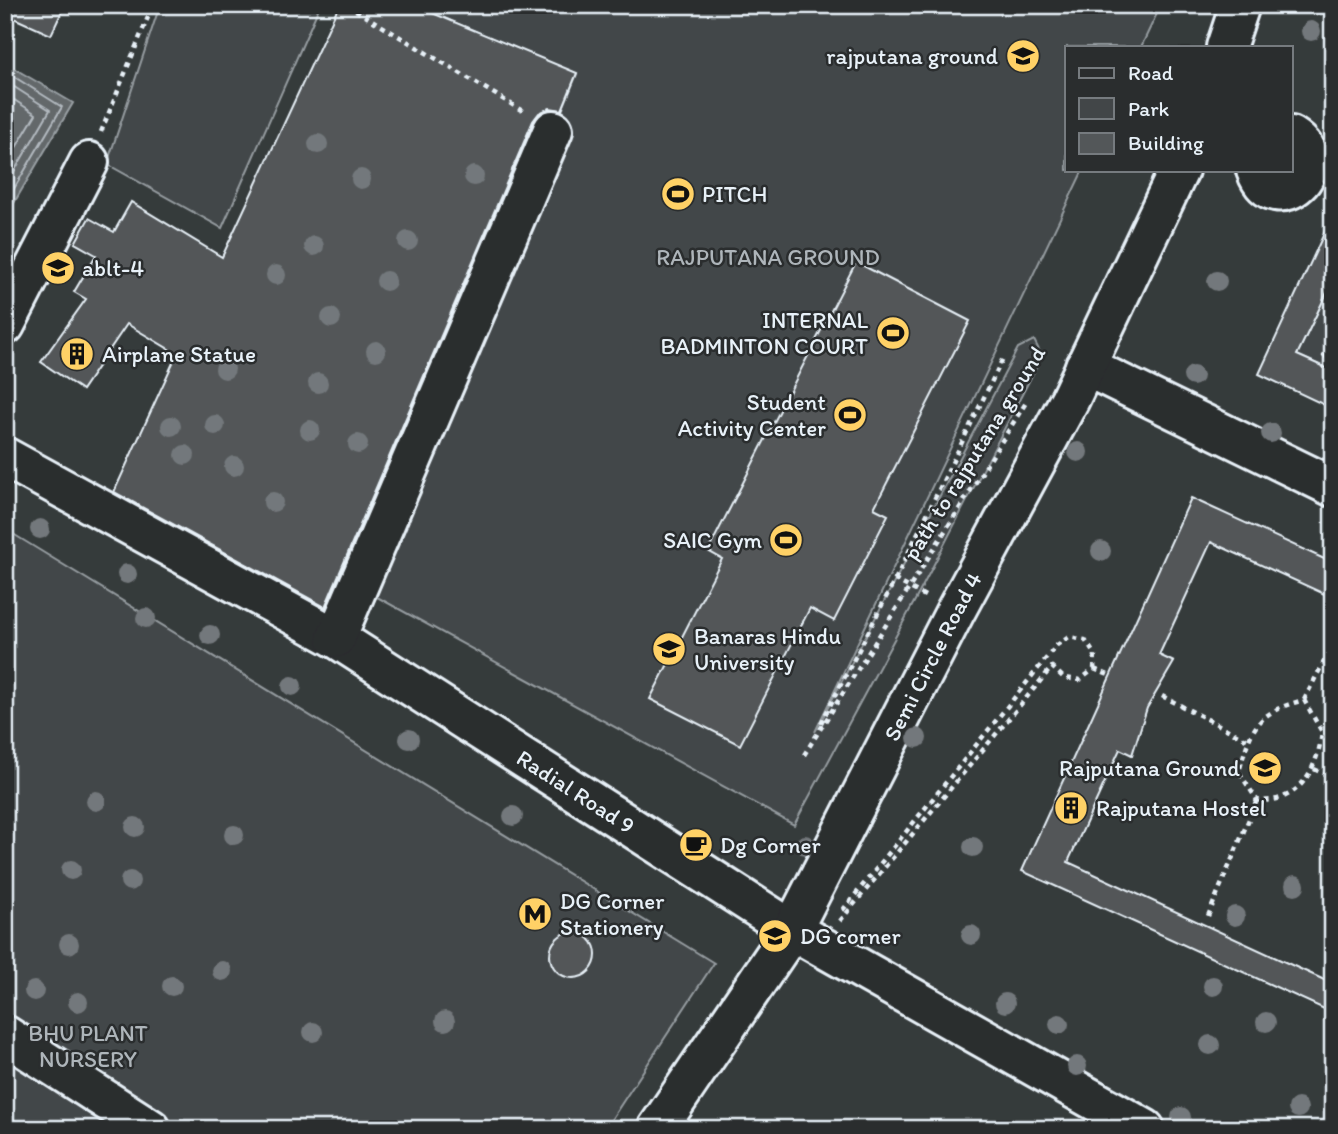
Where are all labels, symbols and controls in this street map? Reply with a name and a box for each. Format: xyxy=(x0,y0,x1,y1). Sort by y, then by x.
school or university icon: rajputana ground xyxy=(1004,37,1042,75)
place label: rajputana ground xyxy=(826,42,998,70)
legend xyxy=(1065,46,1292,172)
text: Road xyxy=(1128,60,1174,85)
text: Park xyxy=(1128,96,1170,121)
text: Building xyxy=(1128,130,1204,155)
sports icon: PITCH xyxy=(659,175,697,213)
place label: PITCH xyxy=(702,180,767,208)
park label: RAJPUTANA GROUND xyxy=(656,243,880,271)
school or university icon: ablt-4 xyxy=(39,249,77,287)
place label: ablt-4 xyxy=(82,254,144,282)
place label: INTERNAL BADMINTON COURT xyxy=(660,306,868,360)
sports icon: INTERNAL BADMINTON COURT xyxy=(874,314,912,352)
building icon: Airplane Statue xyxy=(58,335,96,373)
place label: Airplane Statue xyxy=(102,340,256,368)
street label: path to rajputana ground xyxy=(897,340,1052,565)
place label: Student Activity Center xyxy=(678,388,826,442)
sports icon: Student Activity Center xyxy=(831,396,869,434)
sports icon: SAIC Gym xyxy=(767,521,805,559)
place label: SAIC Gym xyxy=(663,526,762,554)
street label: Semi Circle Road 4 xyxy=(877,567,988,745)
place label: Banaras Hindu University xyxy=(694,622,841,676)
school or university icon: Banaras Hindu University xyxy=(650,630,688,668)
street label: Radial Road 9 xyxy=(512,743,640,840)
school or university icon: Rajputana Ground xyxy=(1246,749,1284,787)
place label: Rajputana Ground xyxy=(1059,754,1240,782)
building icon: Rajputana Hostel xyxy=(1052,789,1090,827)
place label: Rajputana Hostel xyxy=(1096,794,1267,822)
cafe icon: Dg Corner xyxy=(677,826,715,864)
place label: Dg Corner xyxy=(720,831,821,859)
place label: DG Corner Stationery xyxy=(560,887,664,941)
metro station icon: DG Corner Stationery xyxy=(516,895,554,933)
school or university icon: DG corner xyxy=(756,917,794,955)
place label: DG corner xyxy=(800,922,901,950)
park label: BHU PLANT NURSERY xyxy=(28,1019,148,1073)

